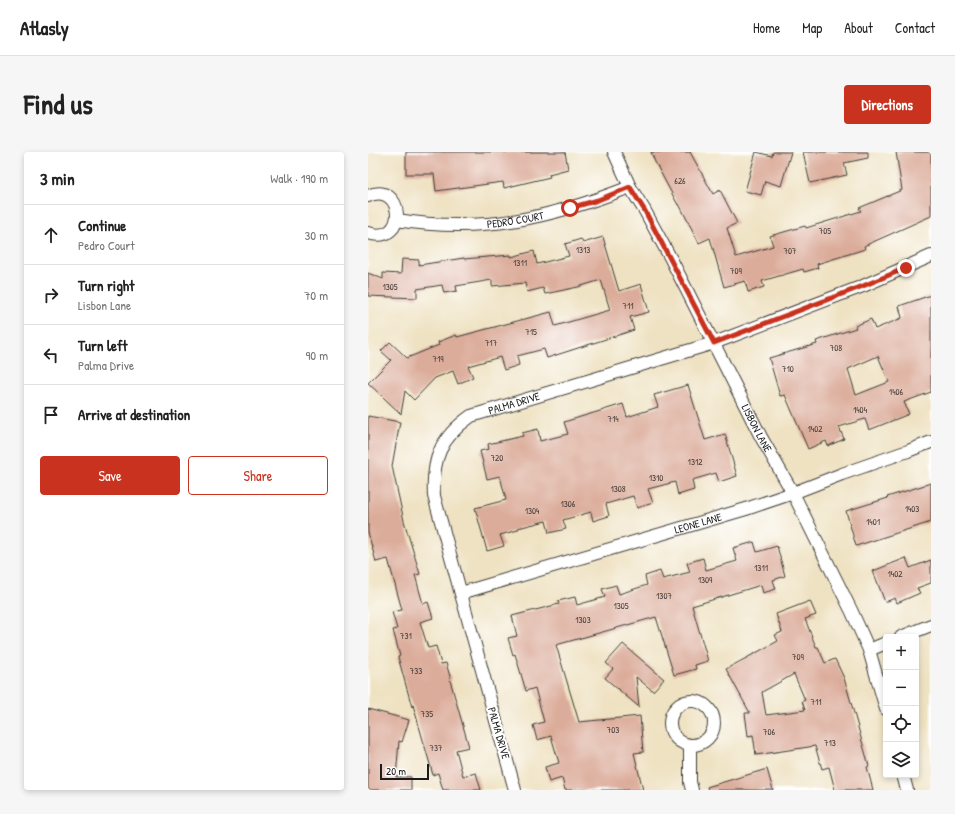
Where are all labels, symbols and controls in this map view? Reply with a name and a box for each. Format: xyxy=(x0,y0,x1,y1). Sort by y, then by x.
text: Atlasly xyxy=(20,15,69,41)
text: Home xyxy=(753,18,780,37)
text: Map xyxy=(802,18,822,37)
text: About xyxy=(844,18,873,37)
text: Contact xyxy=(895,18,935,37)
text: Find us xyxy=(24,85,93,123)
button: Directions xyxy=(844,85,931,124)
text: 3 min xyxy=(40,167,75,190)
text: Walk · 190 m xyxy=(270,169,328,187)
house number: 626 xyxy=(674,175,686,187)
route start xyxy=(561,199,579,217)
street label: PEDRO COURT xyxy=(486,208,546,231)
text: Continue xyxy=(78,215,126,236)
icon: ahead xyxy=(40,224,62,246)
house number: 705 xyxy=(819,225,831,237)
text: 30 m xyxy=(305,226,328,244)
text: Pedro Court xyxy=(78,236,135,254)
house number: 1313 xyxy=(576,244,590,256)
house number: 707 xyxy=(784,245,797,257)
house number: 1311 xyxy=(513,257,527,269)
route end xyxy=(897,259,915,277)
house number: 709 xyxy=(730,265,743,277)
text: Turn right xyxy=(78,275,134,296)
house number: 1305 xyxy=(382,281,398,293)
icon: right xyxy=(40,284,62,306)
text: 70 m xyxy=(304,286,328,304)
text: Lisbon Lane xyxy=(78,296,131,314)
house number: 711 xyxy=(623,300,634,312)
house number: 715 xyxy=(525,326,537,338)
text: Turn left xyxy=(78,335,128,356)
house number: 717 xyxy=(485,337,498,349)
house number: 708 xyxy=(830,342,842,354)
icon: left xyxy=(40,344,62,366)
text: 90 m xyxy=(306,346,328,364)
house number: 719 xyxy=(432,353,444,365)
text: Palma Drive xyxy=(78,356,134,374)
house number: 710 xyxy=(782,363,794,375)
house number: 1406 xyxy=(889,386,904,398)
street label: PALMA DRIVE xyxy=(487,389,542,417)
street label: LISBON LANE xyxy=(739,402,775,455)
icon: arrive xyxy=(40,404,62,426)
text: Arrive at destination xyxy=(78,404,190,425)
house number: 1404 xyxy=(853,404,868,416)
house number: 714 xyxy=(607,413,619,425)
house number: 1402 xyxy=(808,423,823,435)
house number: 720 xyxy=(491,452,503,464)
button: Save xyxy=(40,456,180,495)
button: Share xyxy=(188,456,328,495)
house number: 1312 xyxy=(688,456,703,468)
house number: 1310 xyxy=(649,472,663,484)
house number: 1308 xyxy=(610,483,626,495)
house number: 1306 xyxy=(561,498,576,510)
house number: 1403 xyxy=(905,503,919,515)
house number: 1304 xyxy=(525,505,540,517)
street label: LEONE LANE xyxy=(673,510,723,537)
house number: 1401 xyxy=(866,516,880,528)
house number: 1311 xyxy=(754,562,768,574)
house number: 1402 xyxy=(888,568,903,580)
house number: 1309 xyxy=(698,574,713,586)
house number: 1307 xyxy=(656,590,672,602)
house number: 1305 xyxy=(613,600,629,612)
house number: 1303 xyxy=(575,614,591,626)
house number: 731 xyxy=(400,630,412,642)
map controls xyxy=(883,634,919,778)
button: + xyxy=(883,634,919,670)
house number: 709 xyxy=(792,651,805,663)
house number: 733 xyxy=(410,665,422,677)
button: − xyxy=(883,670,919,706)
house number: 711 xyxy=(811,696,822,708)
street label: PALMA DRIVE xyxy=(485,706,513,761)
button: locate xyxy=(883,706,919,742)
house number: 735 xyxy=(421,708,433,720)
house number: 703 xyxy=(607,724,619,736)
house number: 706 xyxy=(763,726,775,738)
house number: 713 xyxy=(824,737,836,749)
house number: 737 xyxy=(430,742,443,754)
button: layers xyxy=(883,742,919,778)
scale bar xyxy=(380,762,429,781)
text: 20 m xyxy=(386,764,406,778)

